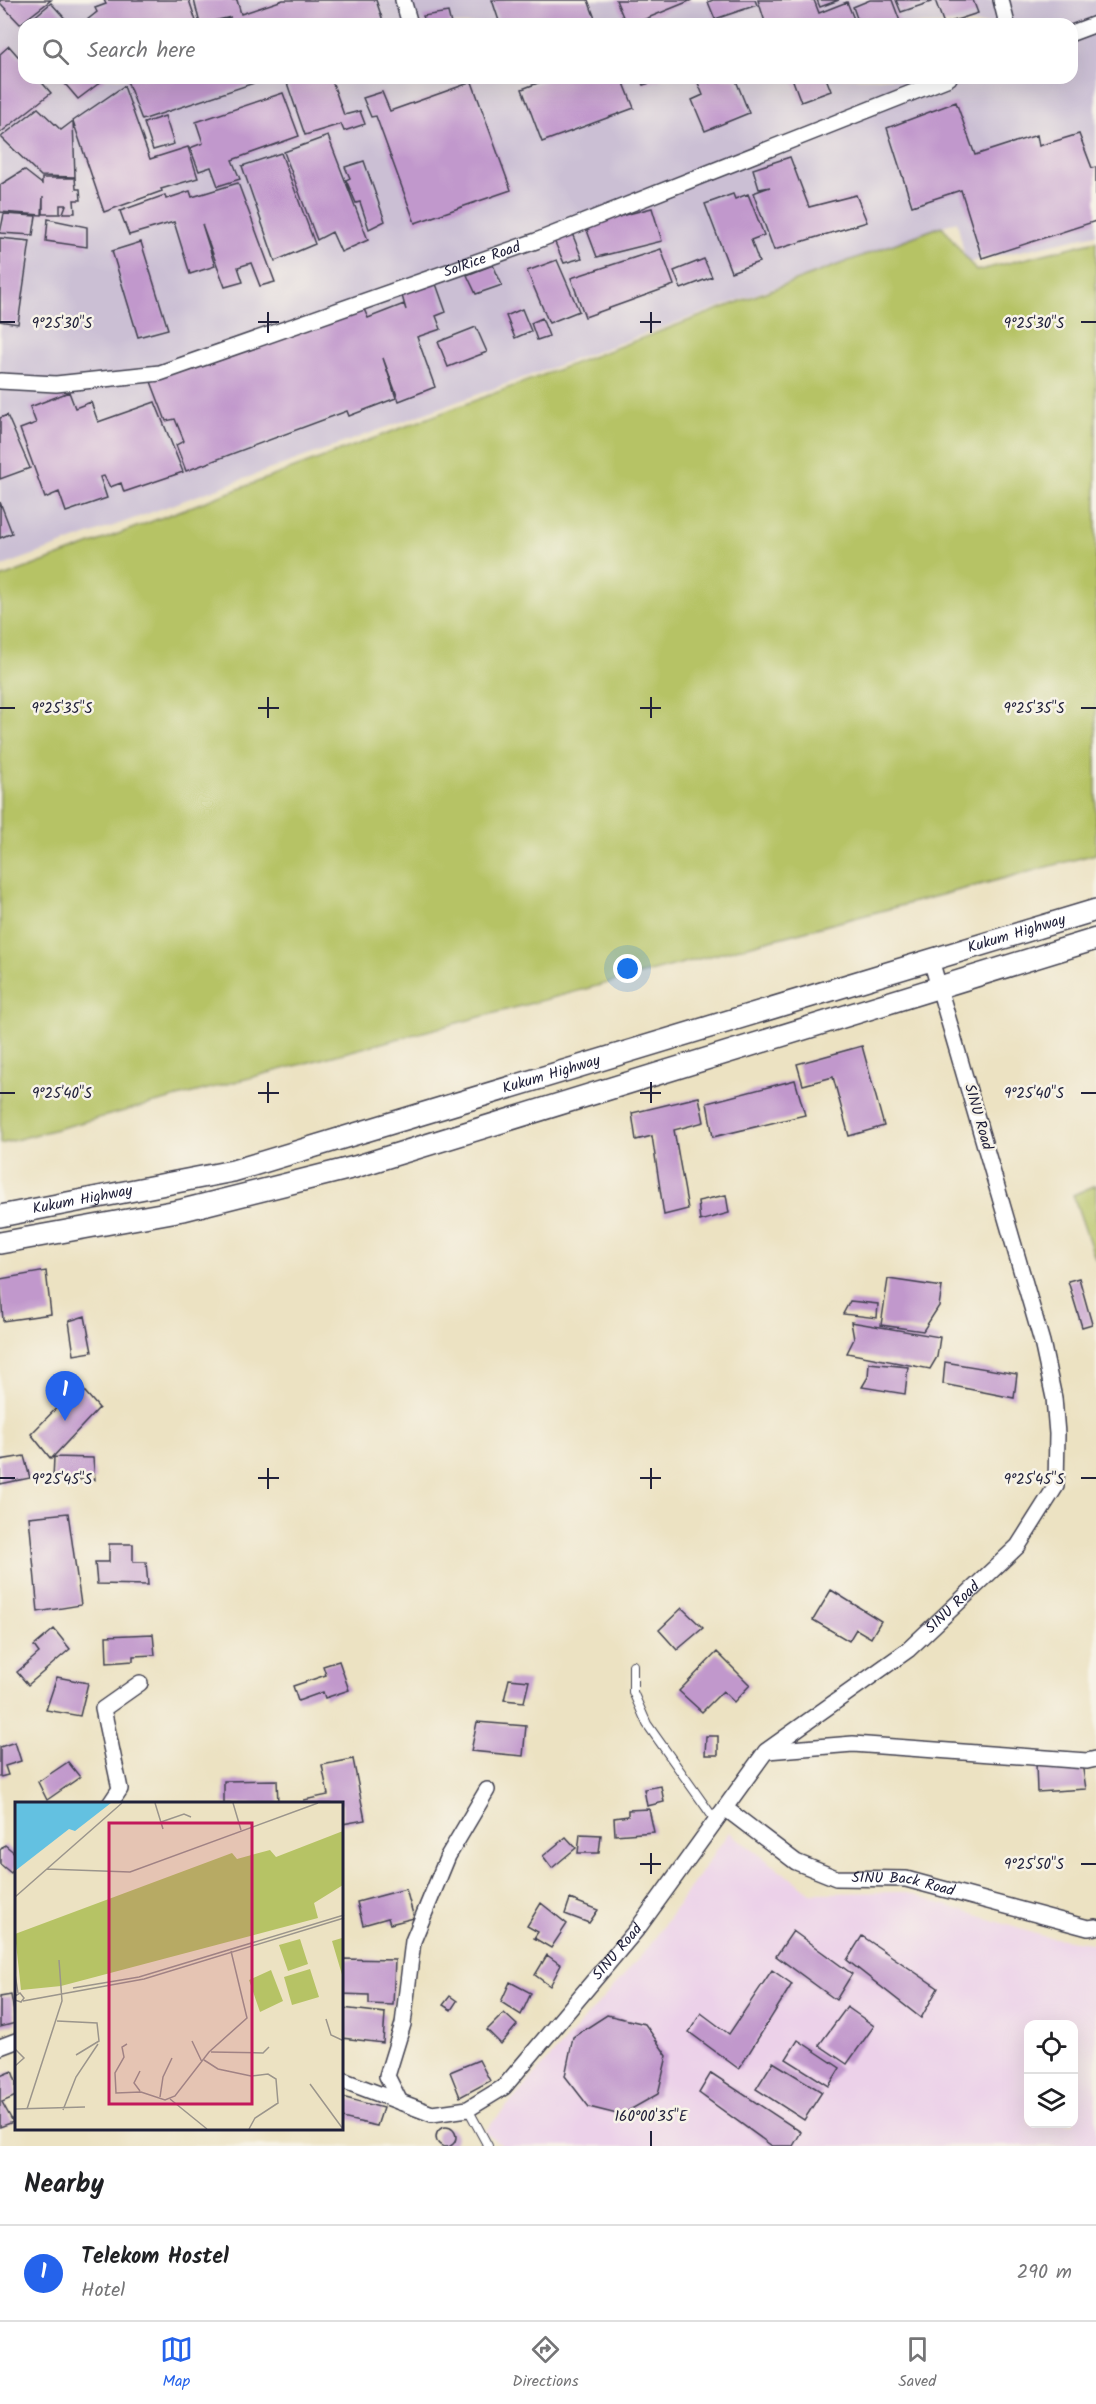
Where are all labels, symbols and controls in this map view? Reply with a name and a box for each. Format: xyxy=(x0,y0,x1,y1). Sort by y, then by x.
search box xyxy=(18,18,1078,84)
text: Search here xyxy=(87,34,195,69)
icon: search xyxy=(39,35,72,68)
street label: SolRice Road xyxy=(440,235,524,285)
text: 9°25'30"S xyxy=(32,312,92,336)
text: 9°25'30"S xyxy=(1004,312,1064,336)
text: 9°25'35"S xyxy=(32,697,92,721)
text: 9°25'35"S xyxy=(1004,697,1064,721)
street label: Kukum Highway xyxy=(965,908,1070,960)
your location xyxy=(613,954,642,983)
street label: Kukum Highway xyxy=(499,1048,604,1101)
street label: SINU Road xyxy=(957,1081,999,1153)
text: 9°25'40"S xyxy=(32,1082,92,1106)
text: 9°25'40"S xyxy=(1004,1082,1064,1106)
street label: Kukum Highway xyxy=(30,1178,135,1221)
pin: 1 xyxy=(46,1372,84,1421)
text: 9°25'45"S xyxy=(32,1468,92,1492)
text: 9°25'45"S xyxy=(1004,1468,1064,1492)
street label: SINU Road xyxy=(920,1575,986,1640)
inset map xyxy=(15,1802,344,2131)
text: 9°25'50"S xyxy=(1004,1853,1064,1877)
street label: SINU Back Road xyxy=(851,1866,958,1904)
street label: SINU Road xyxy=(587,1918,649,1986)
map controls xyxy=(1024,2020,1078,2128)
button: locate xyxy=(1024,2020,1078,2074)
button: layers xyxy=(1024,2074,1078,2128)
text: 160°00'35"E xyxy=(614,2105,689,2129)
text: Nearby xyxy=(24,2164,104,2206)
text: Telekom Hostel xyxy=(81,2240,229,2275)
text: 1 xyxy=(40,2257,47,2289)
text: 290 m xyxy=(1017,2257,1072,2289)
text: Hotel xyxy=(81,2275,125,2307)
tab: Map xyxy=(160,2333,193,2394)
tab: Directions xyxy=(512,2333,579,2394)
tab: Saved xyxy=(898,2333,936,2394)

